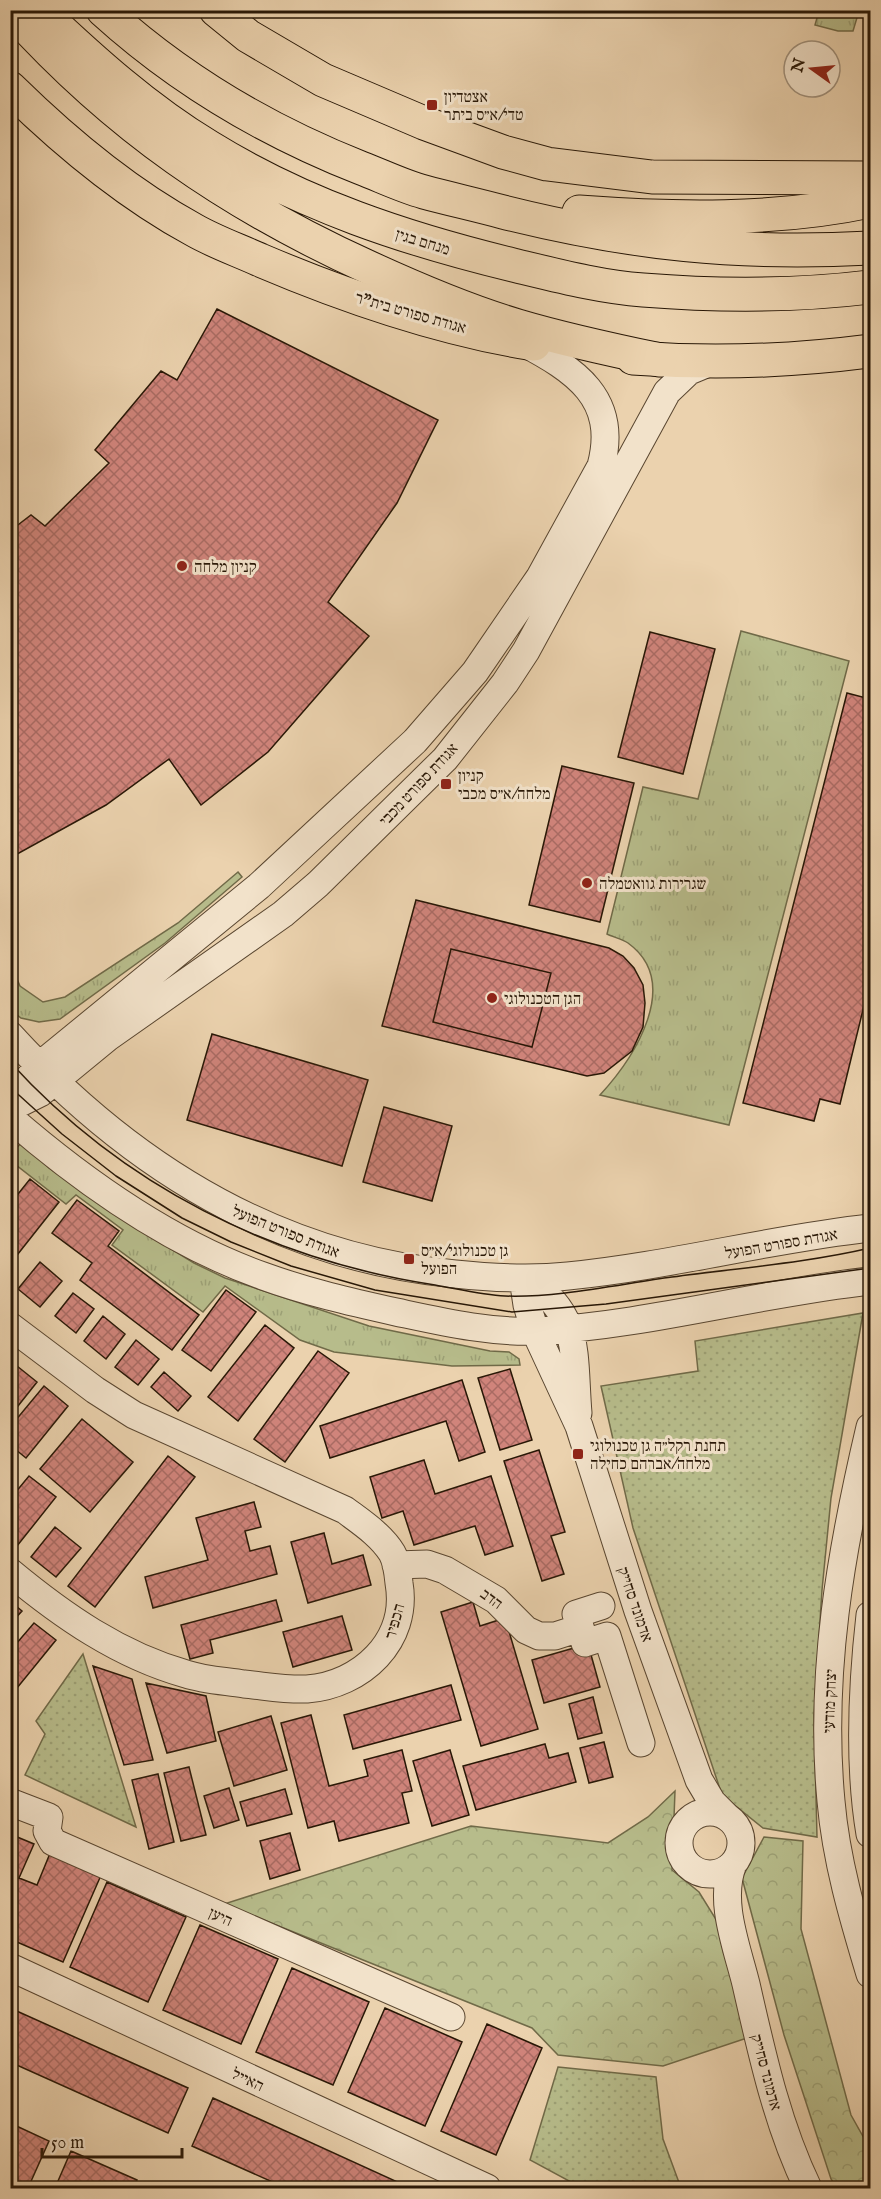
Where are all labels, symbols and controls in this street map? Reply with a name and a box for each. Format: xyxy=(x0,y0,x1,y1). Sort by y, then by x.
north arrow xyxy=(782,39,842,99)
text: N xyxy=(788,56,811,76)
place label: אצטדיון טדי/א״ס ביתר xyxy=(444,88,523,126)
marker: אצטדיון טדי/א״ס ביתר xyxy=(425,98,439,112)
street label: מנחם בגין xyxy=(393,225,452,261)
street label: אגודת ספורט בית"ר xyxy=(353,288,468,339)
place label: קניון מלחה xyxy=(194,558,257,578)
marker: קניון מלחה xyxy=(175,559,189,573)
street label: אגודת ספורט מכבי xyxy=(376,740,463,831)
place label: קניון מלחה/א״ס מכבי xyxy=(458,767,551,805)
marker: קניון מלחה/א״ס מכבי xyxy=(439,777,453,791)
place label: שגרירות גוואטמלה xyxy=(599,875,707,895)
marker: שגרירות גוואטמלה xyxy=(580,876,594,890)
place label: הגן הטכנולוגי xyxy=(504,990,581,1010)
marker: הגן הטכנולוגי xyxy=(485,991,499,1005)
street label: אגודת ספורט הפועל xyxy=(228,1202,342,1264)
street label: אגודת ספורט הפועל xyxy=(723,1225,839,1265)
place label: גן טכנולוגי/א״ס הפועל xyxy=(421,1242,509,1280)
marker: גן טכנולוגי/א״ס הפועל xyxy=(402,1252,416,1266)
place label: תחנת רקל״ה גן טכנולוגי מלחה/אברהם כחילה xyxy=(590,1437,726,1475)
marker: תחנת רקל״ה גן טכנולוגי מלחה/אברהם כחילה xyxy=(571,1447,585,1461)
street label: אדמונד סחייק xyxy=(612,1564,656,1645)
street label: הדב xyxy=(475,1585,506,1615)
street label: הכפיר xyxy=(381,1602,410,1642)
street label: יצחק מודעי xyxy=(820,1669,842,1734)
street label: היען xyxy=(205,1904,235,1932)
street label: אדמונד סחייק xyxy=(745,2032,785,2113)
street label: האייל xyxy=(228,2065,267,2097)
scale bar xyxy=(42,2121,182,2159)
text: 50 m xyxy=(51,2132,84,2155)

